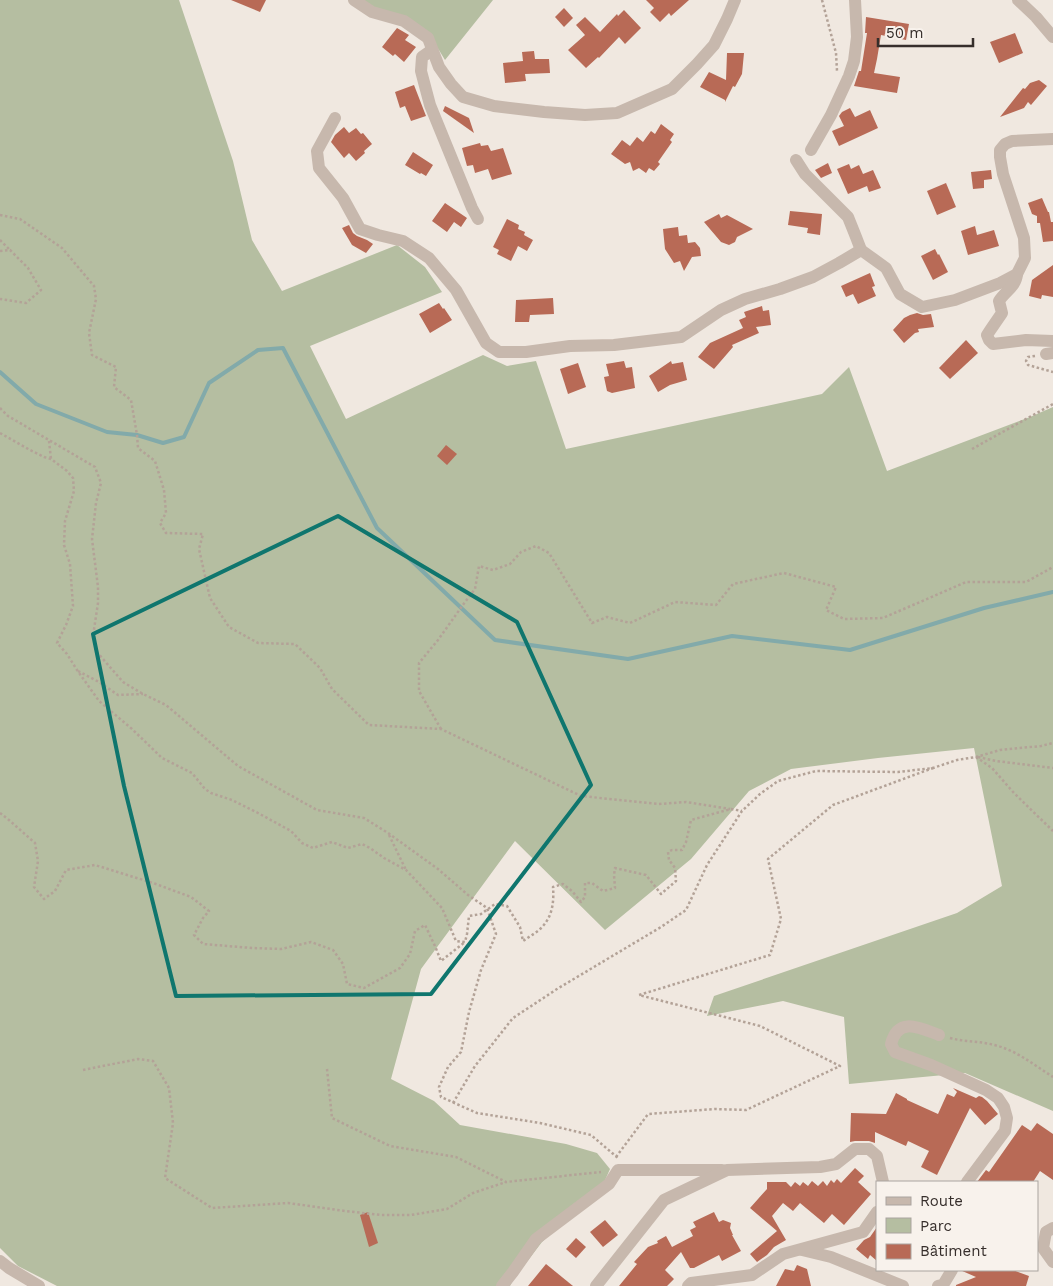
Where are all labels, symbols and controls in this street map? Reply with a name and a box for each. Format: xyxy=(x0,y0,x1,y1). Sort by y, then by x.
scale bar xyxy=(878,15,973,47)
text: 50 m xyxy=(886,24,923,42)
legend xyxy=(876,1181,1038,1271)
text: Route xyxy=(920,1192,963,1210)
text: Parc xyxy=(920,1217,952,1235)
text: Bâtiment xyxy=(920,1242,987,1260)

